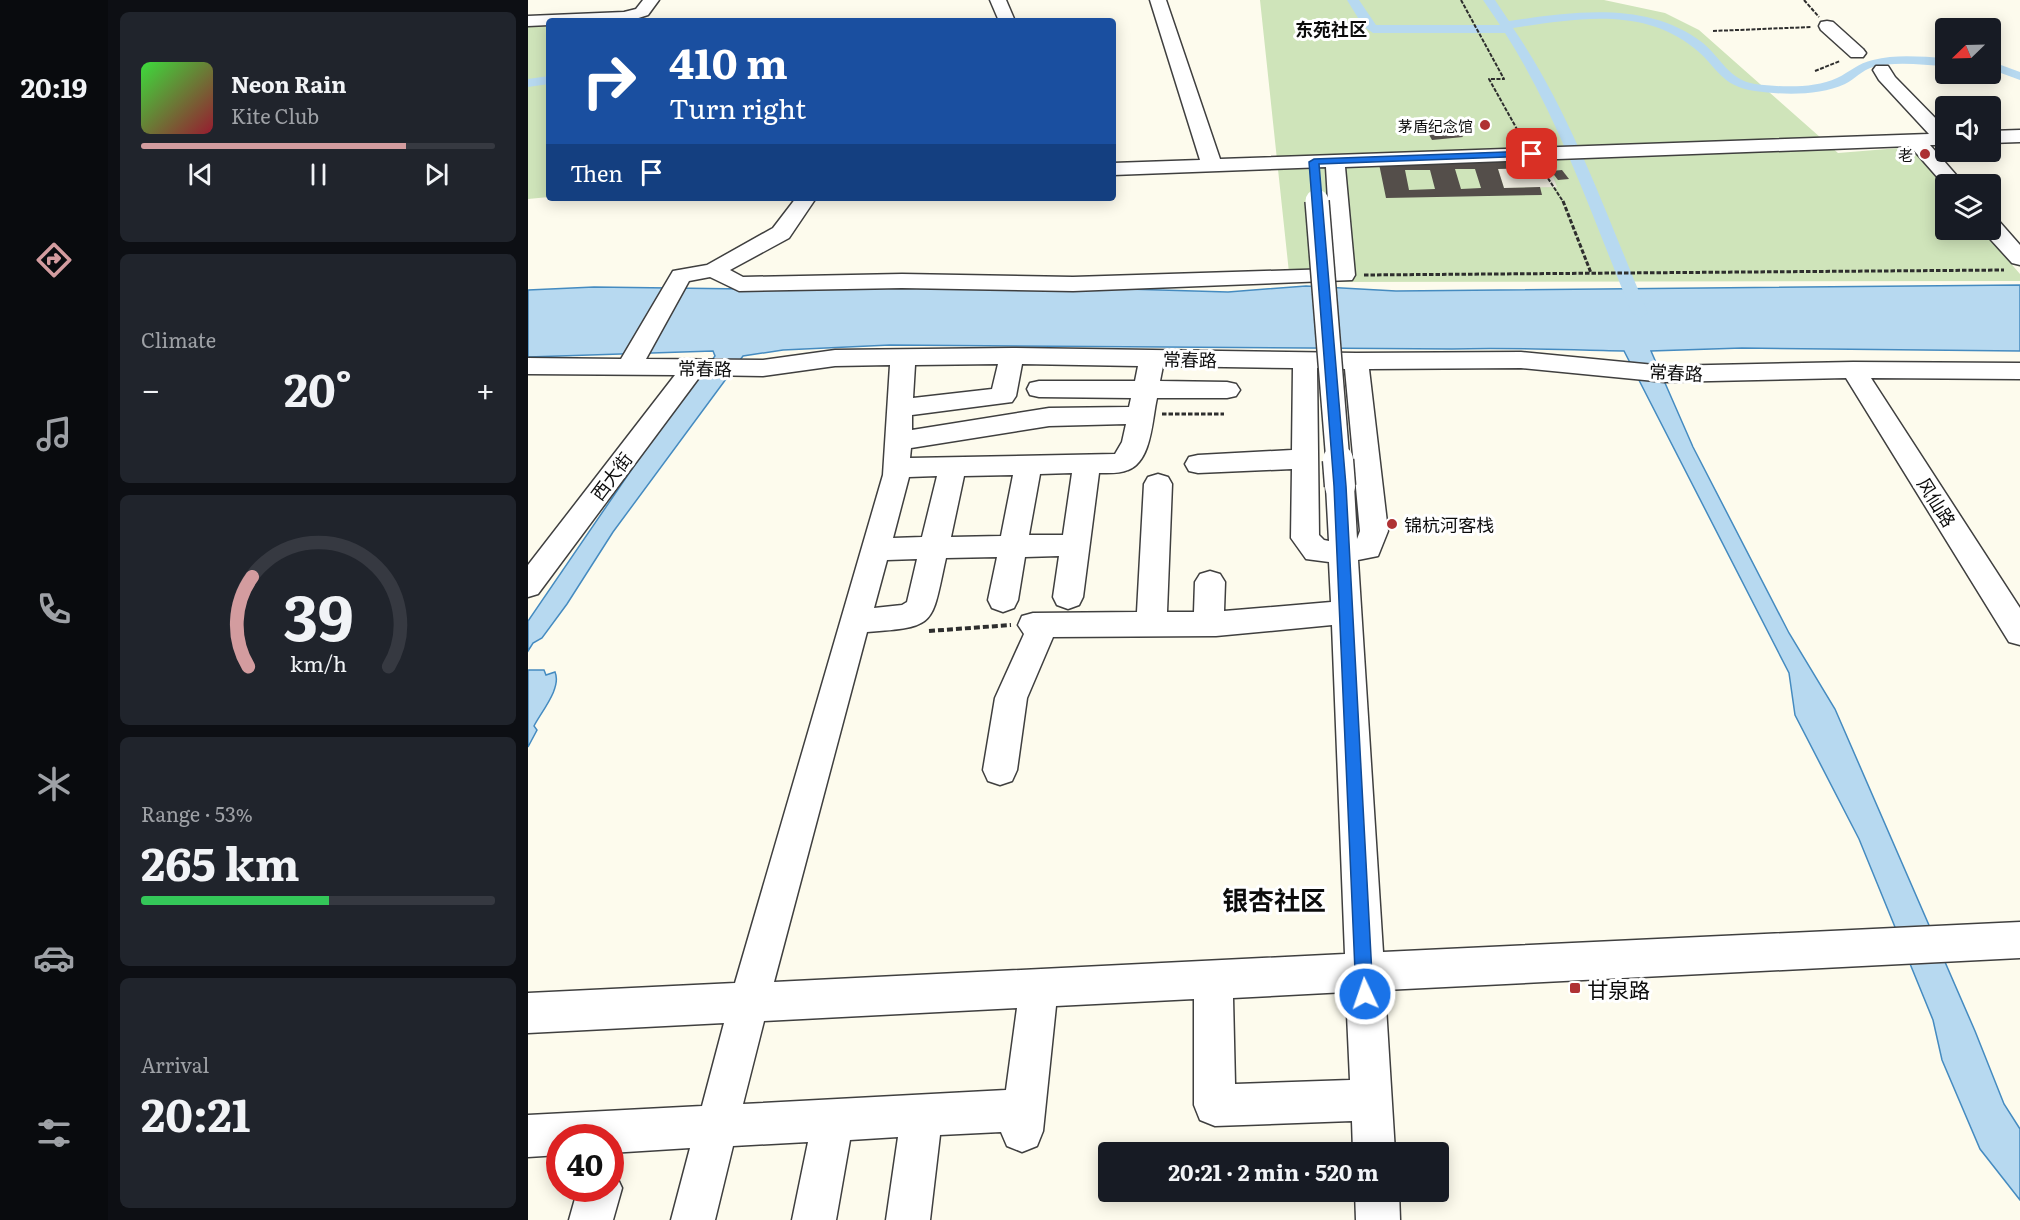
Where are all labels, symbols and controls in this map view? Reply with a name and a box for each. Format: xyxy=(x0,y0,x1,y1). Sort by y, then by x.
district label: 东苑社区 xyxy=(1295,15,1367,42)
north arrow xyxy=(1935,18,2001,84)
map controls xyxy=(1935,18,2001,240)
text: 410 m xyxy=(669,30,788,92)
icon: right xyxy=(570,42,648,120)
text: 20:19 xyxy=(21,66,87,106)
text: Neon Rain xyxy=(231,67,347,100)
text: Turn right xyxy=(669,87,806,127)
button: sound xyxy=(1935,96,2001,162)
text: Kite Club xyxy=(231,100,319,130)
place label: 茅盾纪念馆 xyxy=(1398,114,1473,137)
marker: 茅盾纪念馆 xyxy=(1478,118,1492,132)
pin xyxy=(1506,128,1557,179)
icon: arrive xyxy=(1515,137,1548,170)
place label: 老 xyxy=(1898,143,1913,166)
marker: 老 xyxy=(1918,147,1932,161)
text: Then xyxy=(570,156,623,189)
icon: arrive xyxy=(635,156,668,189)
icon: previous xyxy=(184,158,217,191)
icon: pause xyxy=(302,158,335,191)
icon: next xyxy=(420,158,453,191)
button: layers xyxy=(1935,174,2001,240)
icon: directions xyxy=(33,239,75,281)
text: Climate xyxy=(141,324,216,354)
street label: 常春路 xyxy=(1163,345,1217,373)
text: 20° xyxy=(284,354,352,421)
street label: 常春路 xyxy=(678,354,732,382)
street label: 常春路 xyxy=(1648,357,1704,387)
text: − xyxy=(141,363,160,412)
text: + xyxy=(476,363,495,412)
icon: music xyxy=(33,413,75,455)
street label: 西大街 xyxy=(584,446,638,506)
street label: 风仙路 xyxy=(1911,472,1963,532)
place label: 锦杭河客栈 xyxy=(1404,511,1494,538)
marker: 锦杭河客栈 xyxy=(1385,517,1399,531)
text: 39 xyxy=(283,568,353,660)
icon: phone xyxy=(33,588,75,630)
text: km/h xyxy=(289,647,347,679)
icon: climate xyxy=(33,763,75,805)
text: Range · 53% xyxy=(141,798,253,828)
text: 265 km xyxy=(141,828,300,895)
district label: 银杏社区 xyxy=(1222,879,1326,918)
icon: car xyxy=(33,937,75,979)
position arrow xyxy=(1333,962,1397,1026)
place label: 甘泉路 xyxy=(1587,973,1650,1004)
marker: 甘泉路 xyxy=(1568,981,1582,995)
text: Arrival xyxy=(141,1049,209,1079)
text: 20:21 xyxy=(141,1079,250,1146)
icon: filters xyxy=(33,1112,75,1154)
speed limit sign: 40 xyxy=(546,1124,624,1202)
text: 20:21 · 2 min · 520 m xyxy=(1168,1155,1379,1188)

